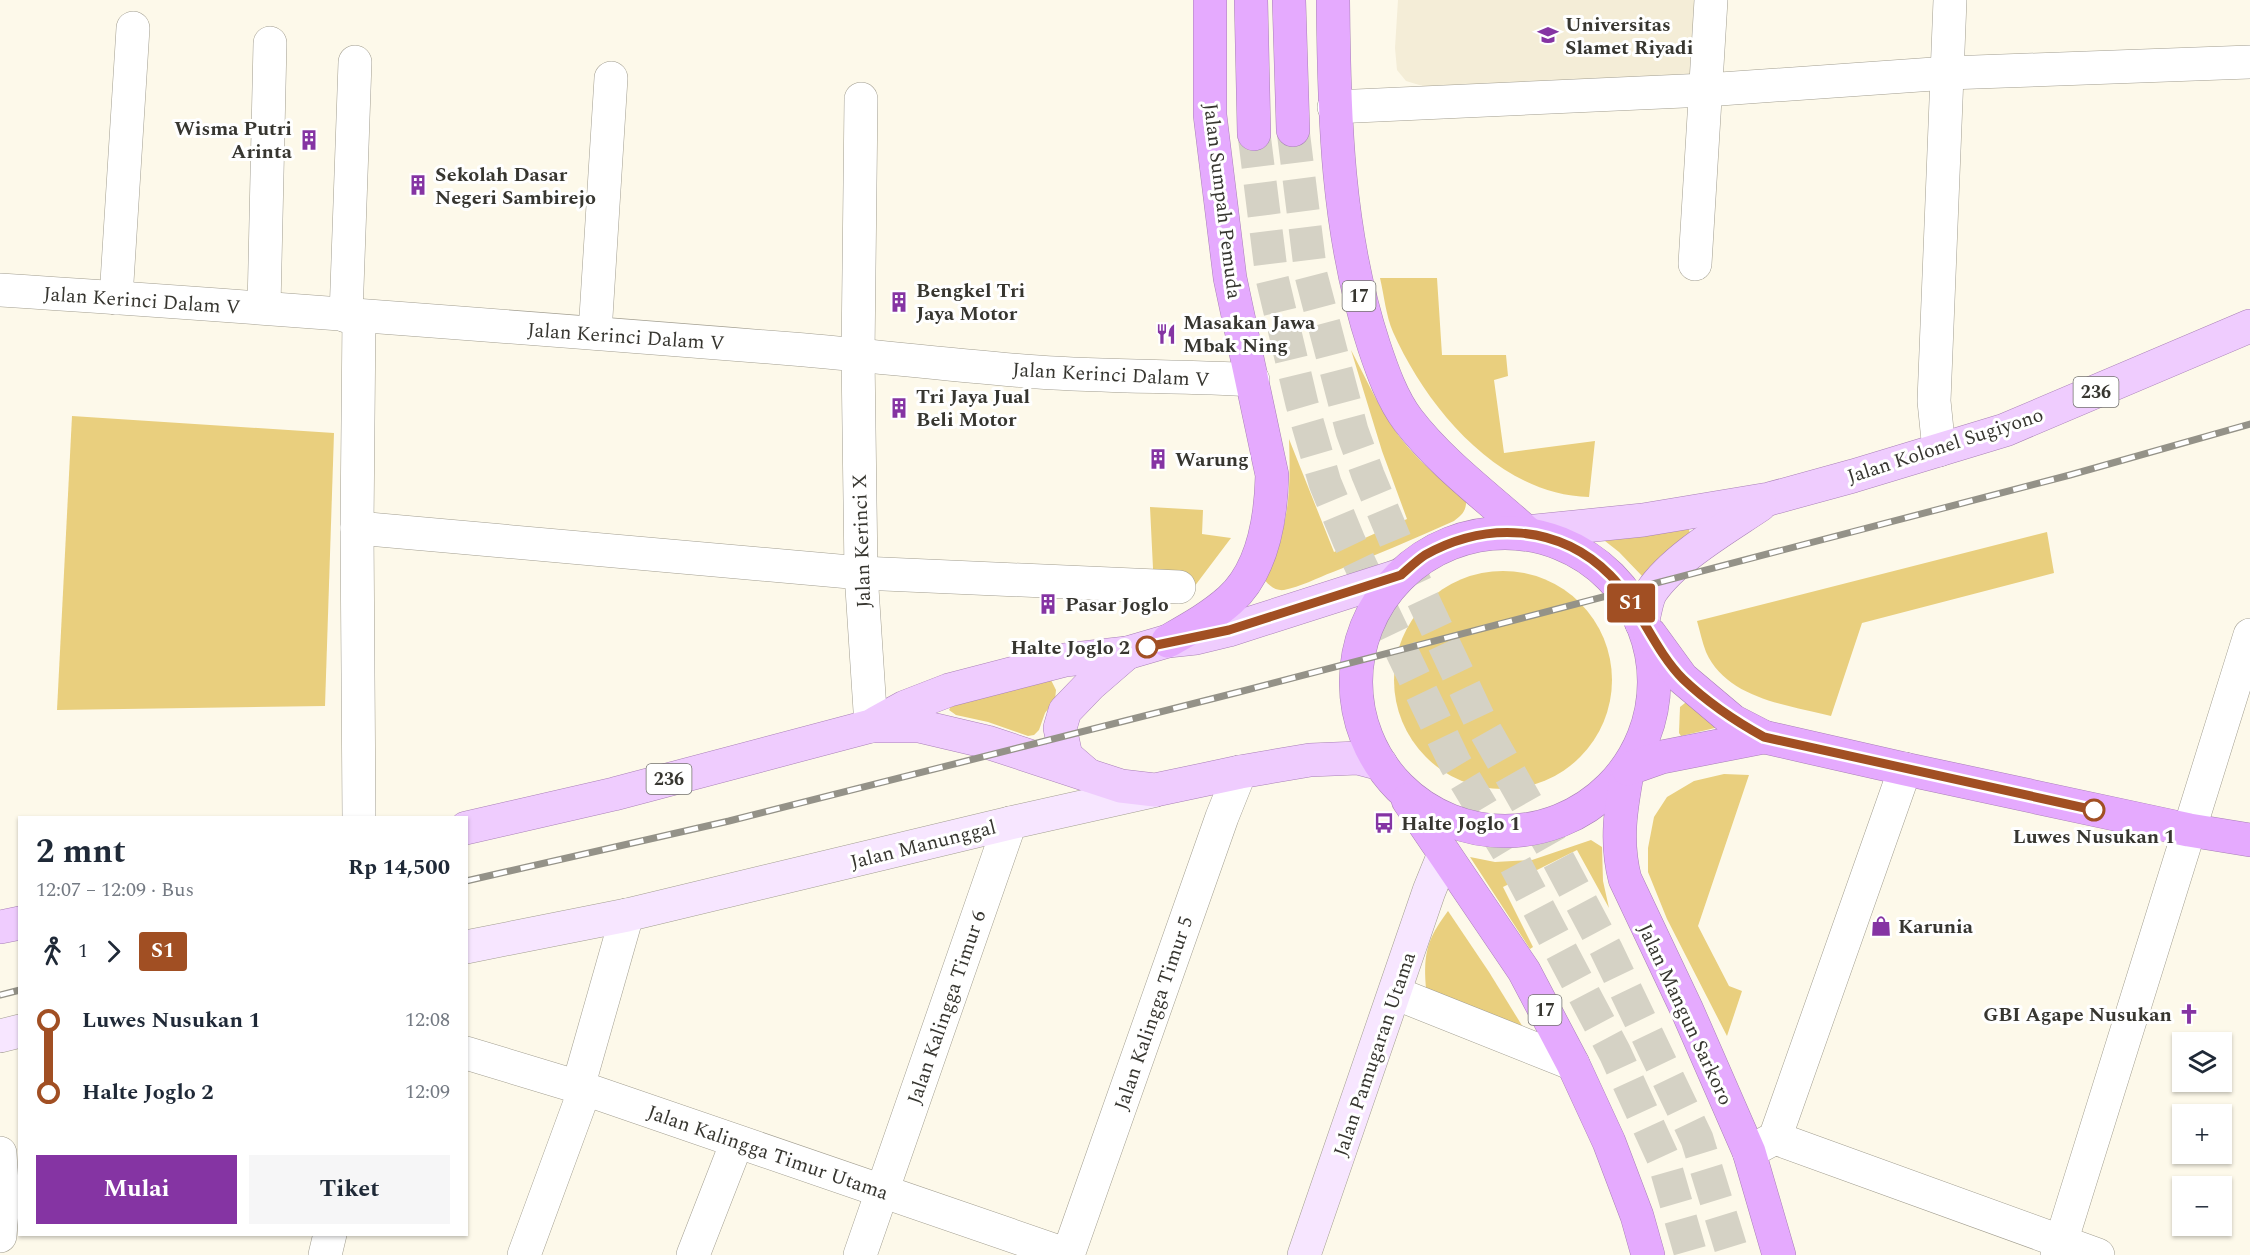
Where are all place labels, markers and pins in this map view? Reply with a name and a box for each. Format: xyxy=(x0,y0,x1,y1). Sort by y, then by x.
place label: Universitas Slamet Riyadi xyxy=(1565,10,1693,63)
school or university icon: Universitas Slamet Riyadi xyxy=(1536,23,1560,47)
place label: Wisma Putri Arinta xyxy=(174,114,293,167)
building icon: Wisma Putri Arinta xyxy=(297,128,321,152)
place label: Sekolah Dasar Negeri Sambirejo xyxy=(435,160,596,213)
building icon: Sekolah Dasar Negeri Sambirejo xyxy=(406,173,430,197)
place label: Bengkel Tri Jaya Motor xyxy=(916,276,1025,329)
building icon: Bengkel Tri Jaya Motor xyxy=(887,290,911,314)
place label: Masakan Jawa Mbak Ning xyxy=(1183,308,1316,361)
restaurant icon: Masakan Jawa Mbak Ning xyxy=(1154,322,1178,346)
place label: Tri Jaya Jual Beli Motor xyxy=(916,382,1030,435)
building icon: Tri Jaya Jual Beli Motor xyxy=(887,396,911,420)
place label: Warung xyxy=(1175,445,1249,475)
building icon: Warung xyxy=(1146,447,1170,471)
place label: Pasar Joglo xyxy=(1065,590,1169,620)
building icon: Pasar Joglo xyxy=(1036,592,1060,616)
place label: Halte Joglo 2 xyxy=(1010,633,1130,663)
marker: Halte Joglo 2 xyxy=(1136,636,1158,658)
marker: Luwes Nusukan 1 xyxy=(2083,799,2105,821)
place label: Halte Joglo 1 xyxy=(1401,809,1521,839)
bus stop icon: Halte Joglo 1 xyxy=(1372,811,1396,835)
place label: Luwes Nusukan 1 xyxy=(2013,822,2175,852)
place label: Karunia xyxy=(1898,912,1974,942)
shop icon: Karunia xyxy=(1869,914,1893,938)
place label: GBI Agape Nusukan xyxy=(1983,1000,2172,1030)
church icon: GBI Agape Nusukan xyxy=(2177,1002,2201,1026)

